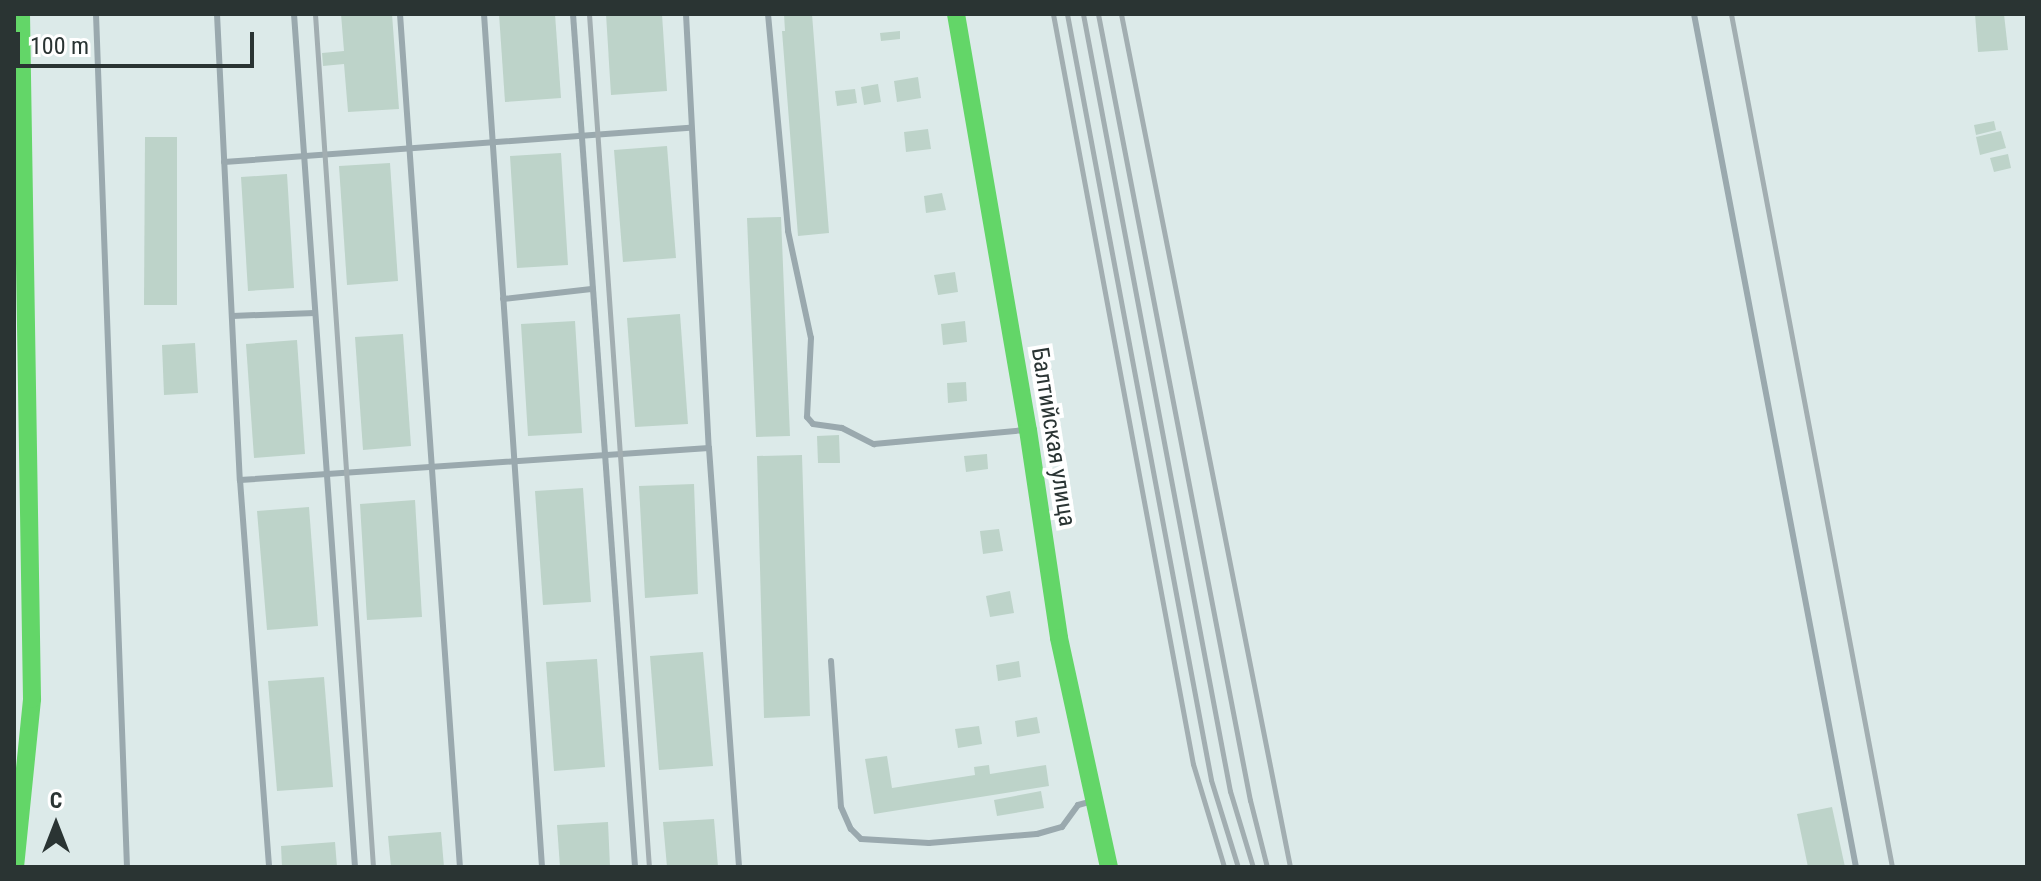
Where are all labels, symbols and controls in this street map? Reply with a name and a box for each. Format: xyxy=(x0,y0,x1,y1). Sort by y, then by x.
scale bar xyxy=(20,16,258,66)
text: 100 m xyxy=(30,32,89,60)
street label: Балтийская улица xyxy=(1025,345,1081,529)
north arrow xyxy=(16,785,96,865)
text: С xyxy=(50,788,62,813)

